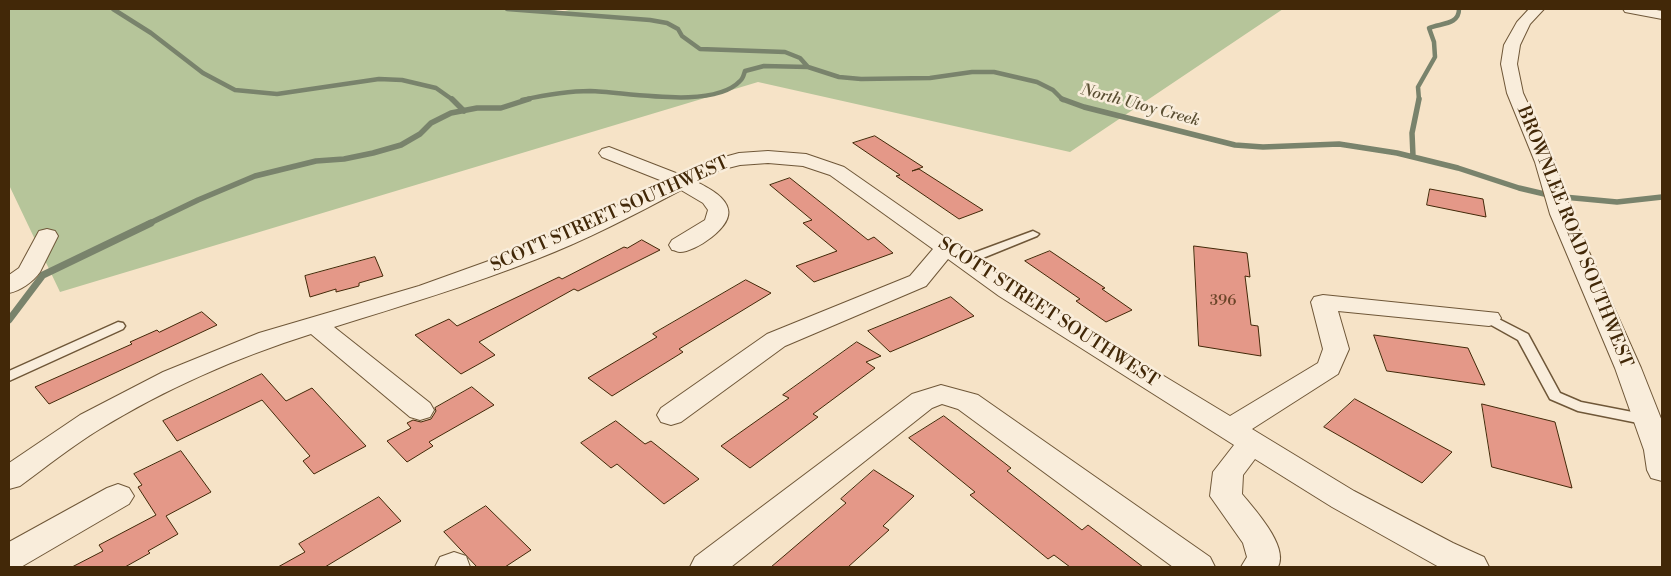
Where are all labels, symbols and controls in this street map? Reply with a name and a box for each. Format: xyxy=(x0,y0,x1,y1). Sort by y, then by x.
water label: North Utoy Creek xyxy=(1078,81,1202,131)
street label: BROWNLEE ROAD SOUTHWEST xyxy=(1511,103,1637,371)
street label: SCOTT STREET SOUTHWEST xyxy=(487,153,733,277)
street label: SCOTT STREET SOUTHWEST xyxy=(934,234,1162,392)
house number: 396 xyxy=(1210,292,1236,310)

